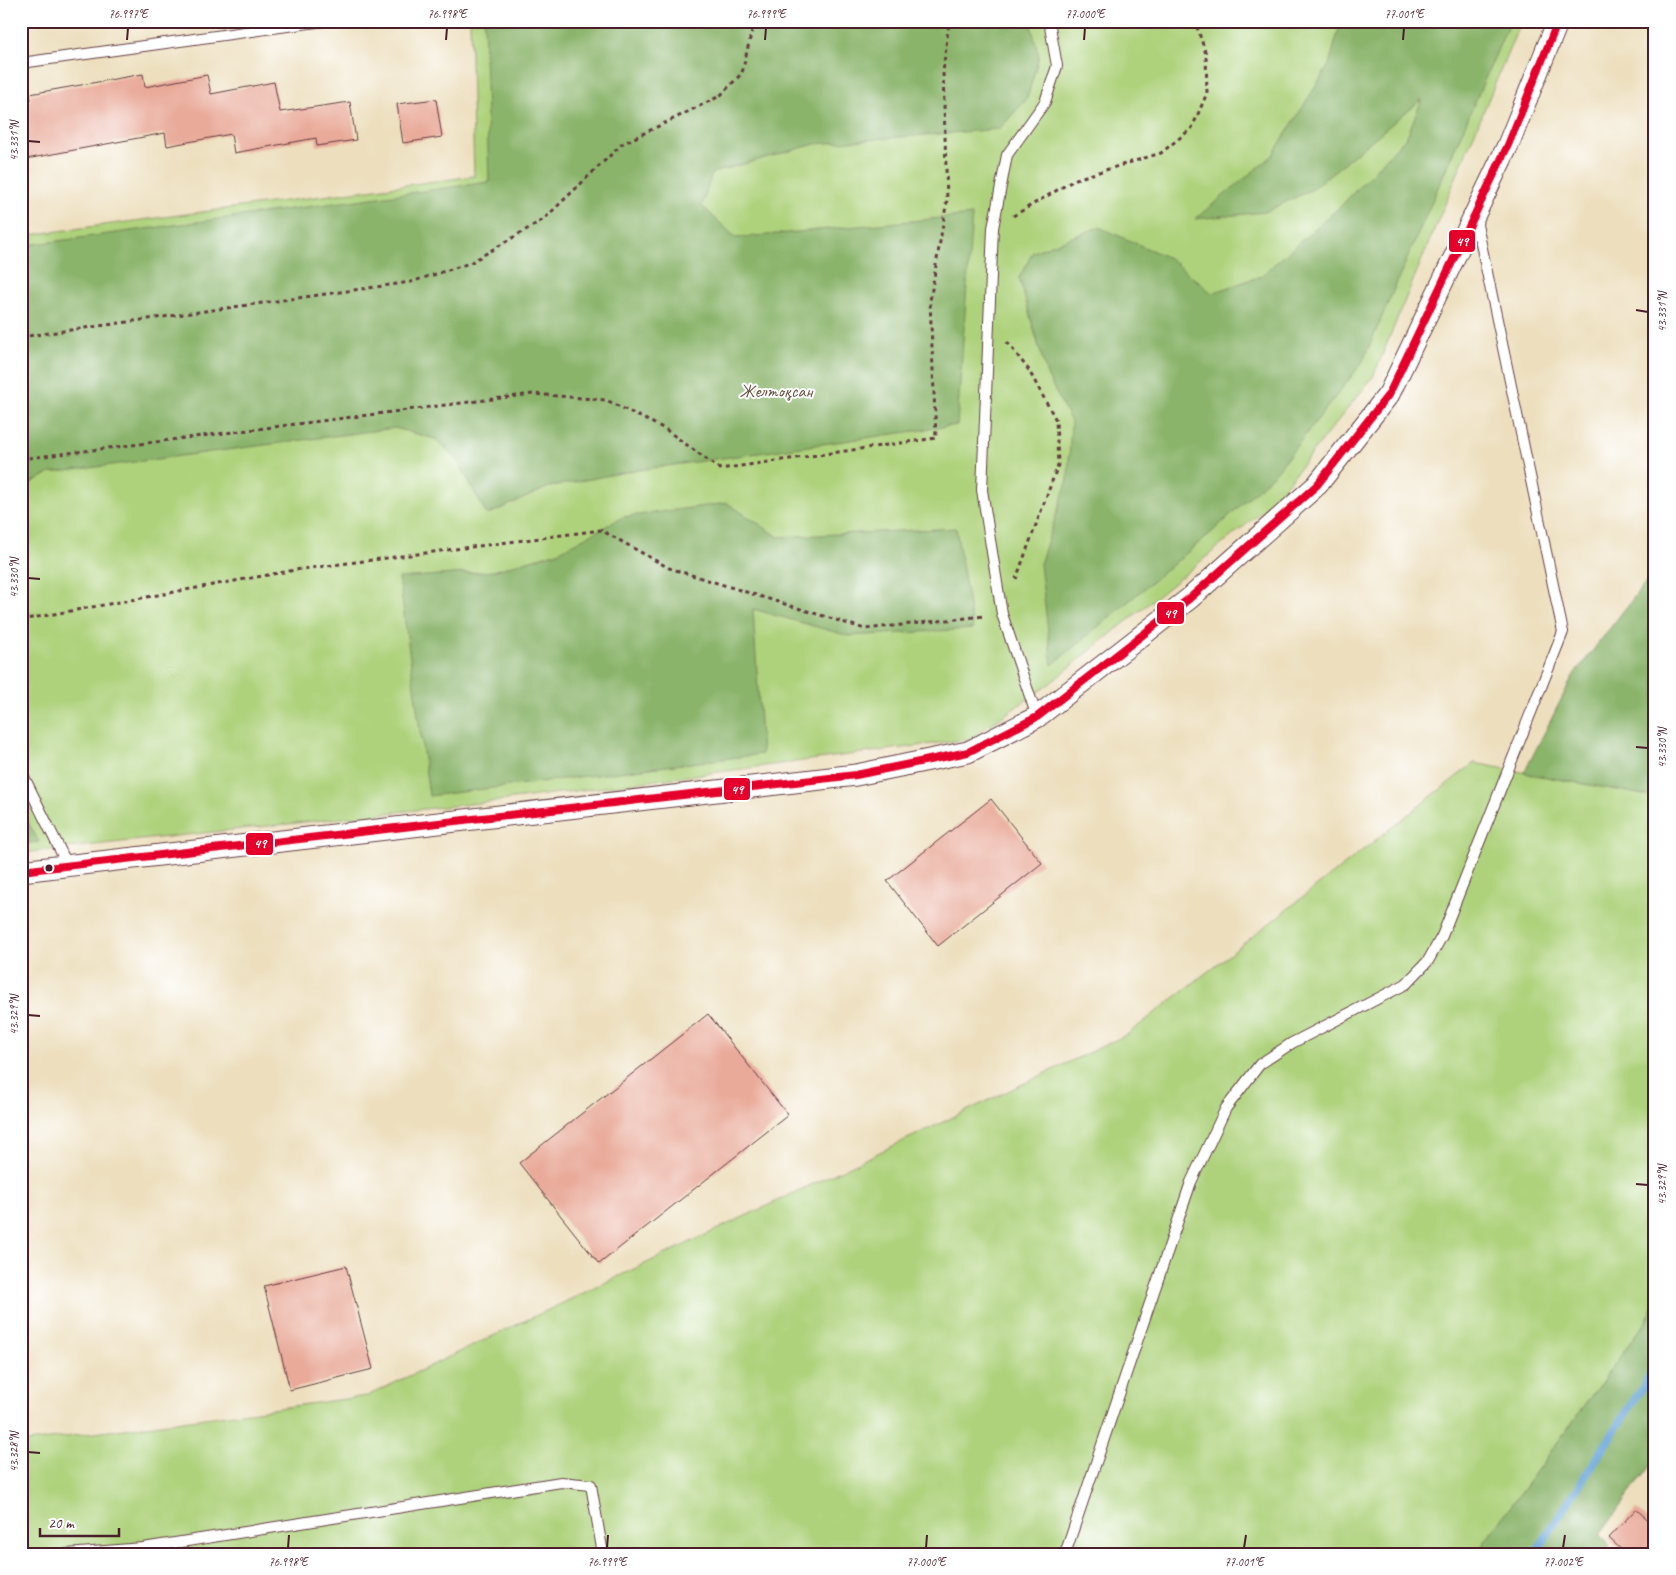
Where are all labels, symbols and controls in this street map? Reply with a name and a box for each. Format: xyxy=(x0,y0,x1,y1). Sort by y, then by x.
text: 76.997°E xyxy=(108,6,149,22)
text: 76.998°E xyxy=(427,6,468,22)
text: 76.999°E xyxy=(746,6,787,22)
text: 77.000°E xyxy=(1065,6,1106,22)
text: 77.001°E xyxy=(1384,6,1425,22)
text: 43.331°N xyxy=(6,119,22,161)
line badge: 49 xyxy=(1448,229,1476,253)
text: 49 xyxy=(1456,233,1470,250)
text: 43.331°N xyxy=(1654,290,1670,332)
park label: Желтоқсан xyxy=(740,380,814,402)
text: 43.330°N xyxy=(6,556,22,598)
line badge: 49 xyxy=(1156,601,1185,625)
text: 49 xyxy=(1164,605,1178,622)
text: 43.330°N xyxy=(1654,726,1670,768)
line badge: 49 xyxy=(723,777,751,801)
text: 49 xyxy=(731,781,745,798)
line badge: 49 xyxy=(245,832,274,856)
text: 49 xyxy=(254,835,268,852)
unlabelled marker xyxy=(44,863,54,873)
text: 43.329°N xyxy=(6,993,22,1035)
text: 43.329°N xyxy=(1654,1163,1670,1205)
text: 43.328°N xyxy=(6,1430,22,1472)
scale bar xyxy=(40,1505,119,1537)
text: 20 m xyxy=(48,1514,75,1533)
text: 76.998°E xyxy=(268,1554,309,1570)
text: 76.999°E xyxy=(587,1554,628,1570)
text: 77.000°E xyxy=(906,1554,947,1570)
text: 77.001°E xyxy=(1224,1554,1265,1570)
text: 77.002°E xyxy=(1543,1554,1584,1570)

